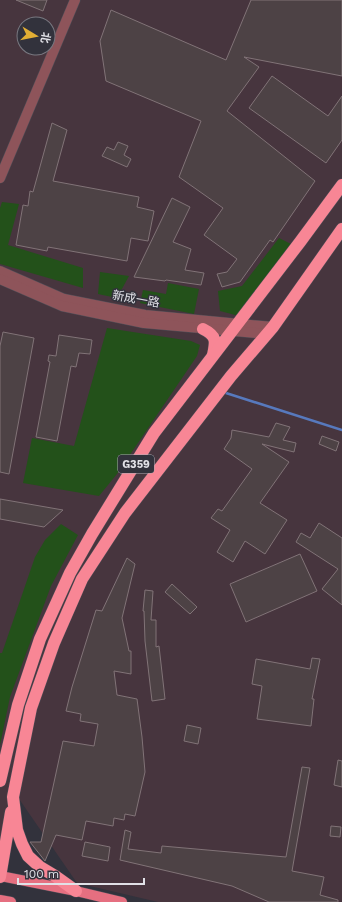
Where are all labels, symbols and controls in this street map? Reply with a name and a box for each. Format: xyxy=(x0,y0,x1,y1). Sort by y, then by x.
north arrow xyxy=(16,16,56,56)
text: 北 xyxy=(38,31,53,44)
street label: 新成一路 xyxy=(111,288,161,310)
road number: G359 xyxy=(118,455,154,473)
scale bar xyxy=(18,860,144,886)
text: 100 m xyxy=(24,867,59,881)

